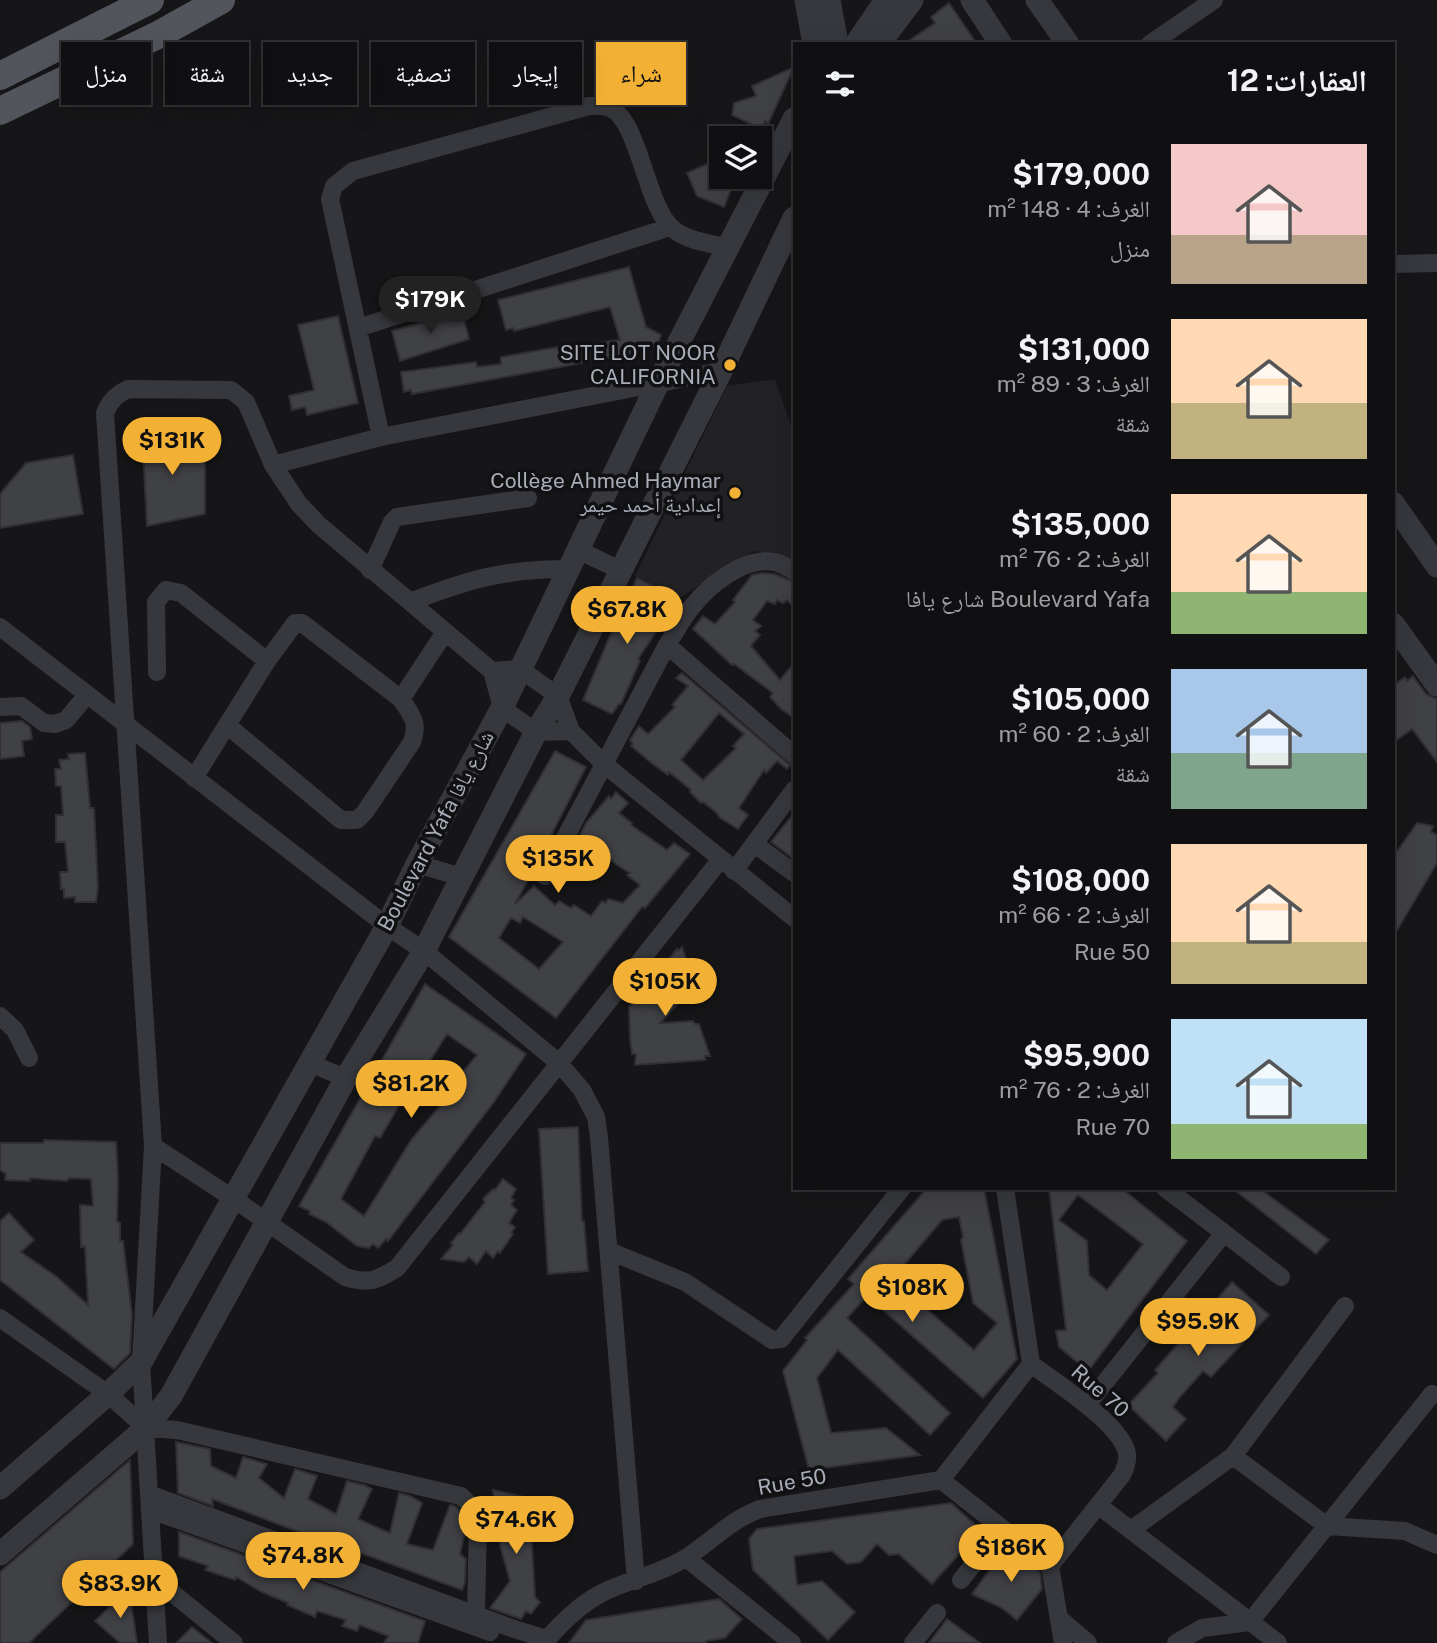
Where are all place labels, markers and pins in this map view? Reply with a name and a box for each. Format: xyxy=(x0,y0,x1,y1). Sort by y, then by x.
pin: $179K xyxy=(381,276,479,336)
place label: SITE LOT NOOR CALIFORNIA xyxy=(560,340,716,389)
marker: SITE LOT NOOR CALIFORNIA xyxy=(722,357,738,373)
pin: $131K xyxy=(123,418,221,477)
place label: Collège Ahmed Haymar إعدادية أحمد حيمر xyxy=(490,468,721,519)
marker: Collège Ahmed Haymar إعدادية أحمد حيمر xyxy=(727,485,743,501)
pin: $67.8K xyxy=(570,586,684,646)
pin: $135K xyxy=(509,836,607,895)
pin: $105K xyxy=(616,958,714,1018)
pin: $81.2K xyxy=(354,1060,468,1120)
pin: $108K xyxy=(863,1264,961,1324)
pin: $95.9K xyxy=(1141,1298,1255,1358)
pin: $74.6K xyxy=(459,1496,573,1556)
pin: $186K xyxy=(962,1524,1060,1584)
pin: $74.8K xyxy=(246,1532,360,1592)
pin: $83.9K xyxy=(63,1560,177,1620)

